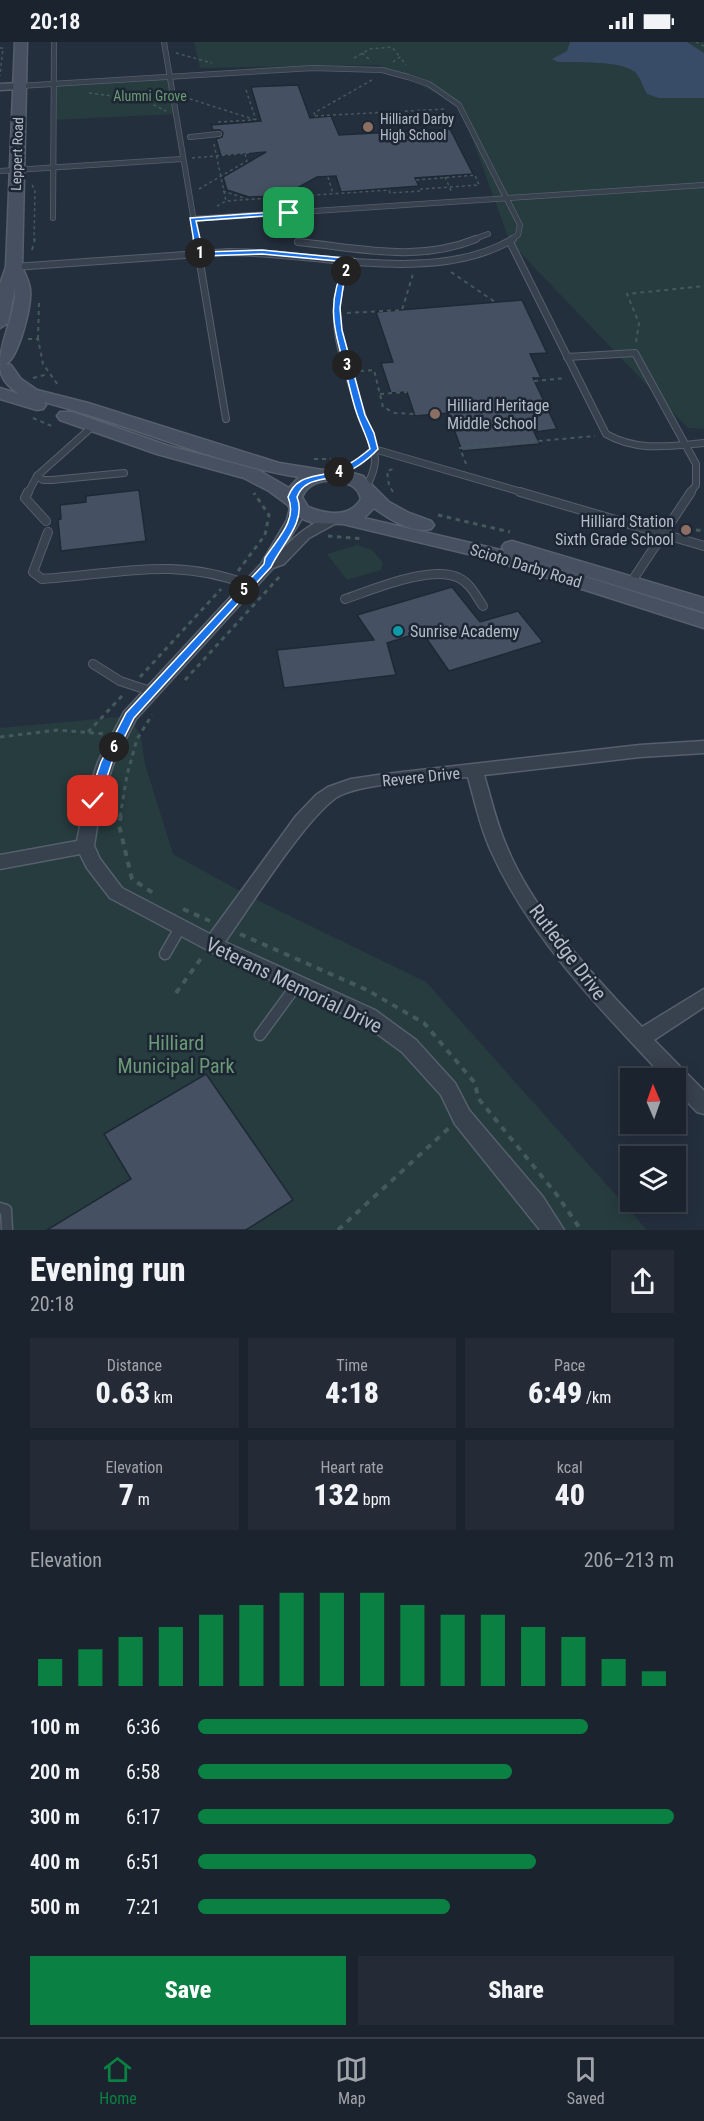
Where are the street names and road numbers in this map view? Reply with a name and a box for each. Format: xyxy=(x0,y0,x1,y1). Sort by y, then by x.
street label: Leppert Road xyxy=(8,117,26,191)
street label: Scioto Darby Road xyxy=(468,540,584,592)
street label: Revere Drive xyxy=(381,763,461,791)
street label: Rutledge Drive xyxy=(524,899,612,1005)
street label: Veterans Memorial Drive xyxy=(202,932,386,1038)

